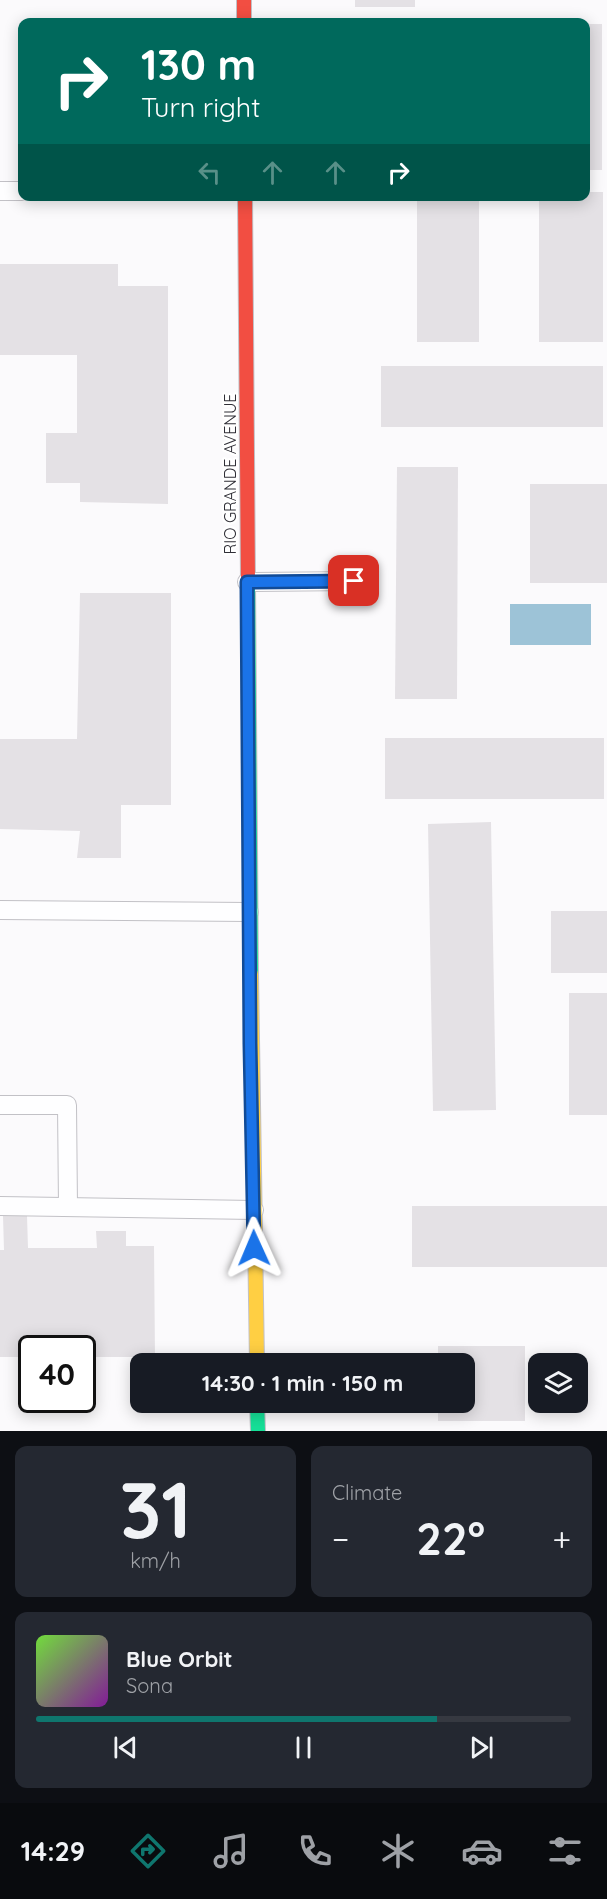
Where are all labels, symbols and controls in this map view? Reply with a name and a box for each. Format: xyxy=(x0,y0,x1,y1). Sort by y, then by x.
text: 130 m xyxy=(141,38,256,91)
icon: right xyxy=(42,42,120,120)
text: Turn right xyxy=(141,90,260,124)
icon: left xyxy=(193,156,226,189)
icon: ahead xyxy=(256,156,289,189)
icon: ahead xyxy=(319,156,352,189)
icon: right xyxy=(382,156,415,189)
street label: RIO GRANDE AVENUE xyxy=(220,394,240,554)
pin xyxy=(328,555,379,606)
icon: arrive xyxy=(337,564,370,597)
position arrow xyxy=(222,1216,286,1280)
speed limit sign: 40 xyxy=(18,1335,96,1413)
map controls xyxy=(528,1353,588,1413)
button: layers xyxy=(528,1353,588,1413)
text: 14:30 · 1 min · 150 m xyxy=(202,1369,403,1397)
text: 31 xyxy=(119,1460,192,1558)
text: Climate xyxy=(332,1480,402,1505)
text: 22° xyxy=(416,1510,485,1566)
text: − xyxy=(332,1518,349,1559)
text: + xyxy=(552,1518,571,1559)
text: km/h xyxy=(130,1548,181,1573)
text: Blue Orbit xyxy=(126,1645,232,1673)
text: Sona xyxy=(126,1673,173,1698)
icon: previous xyxy=(109,1731,142,1764)
icon: pause xyxy=(287,1731,320,1764)
icon: next xyxy=(465,1731,498,1764)
icon: directions xyxy=(127,1830,169,1872)
icon: music xyxy=(210,1830,252,1872)
icon: phone xyxy=(294,1830,336,1872)
icon: climate xyxy=(377,1830,419,1872)
icon: car xyxy=(461,1830,503,1872)
icon: filters xyxy=(544,1830,586,1872)
text: 14:29 xyxy=(21,1834,85,1868)

